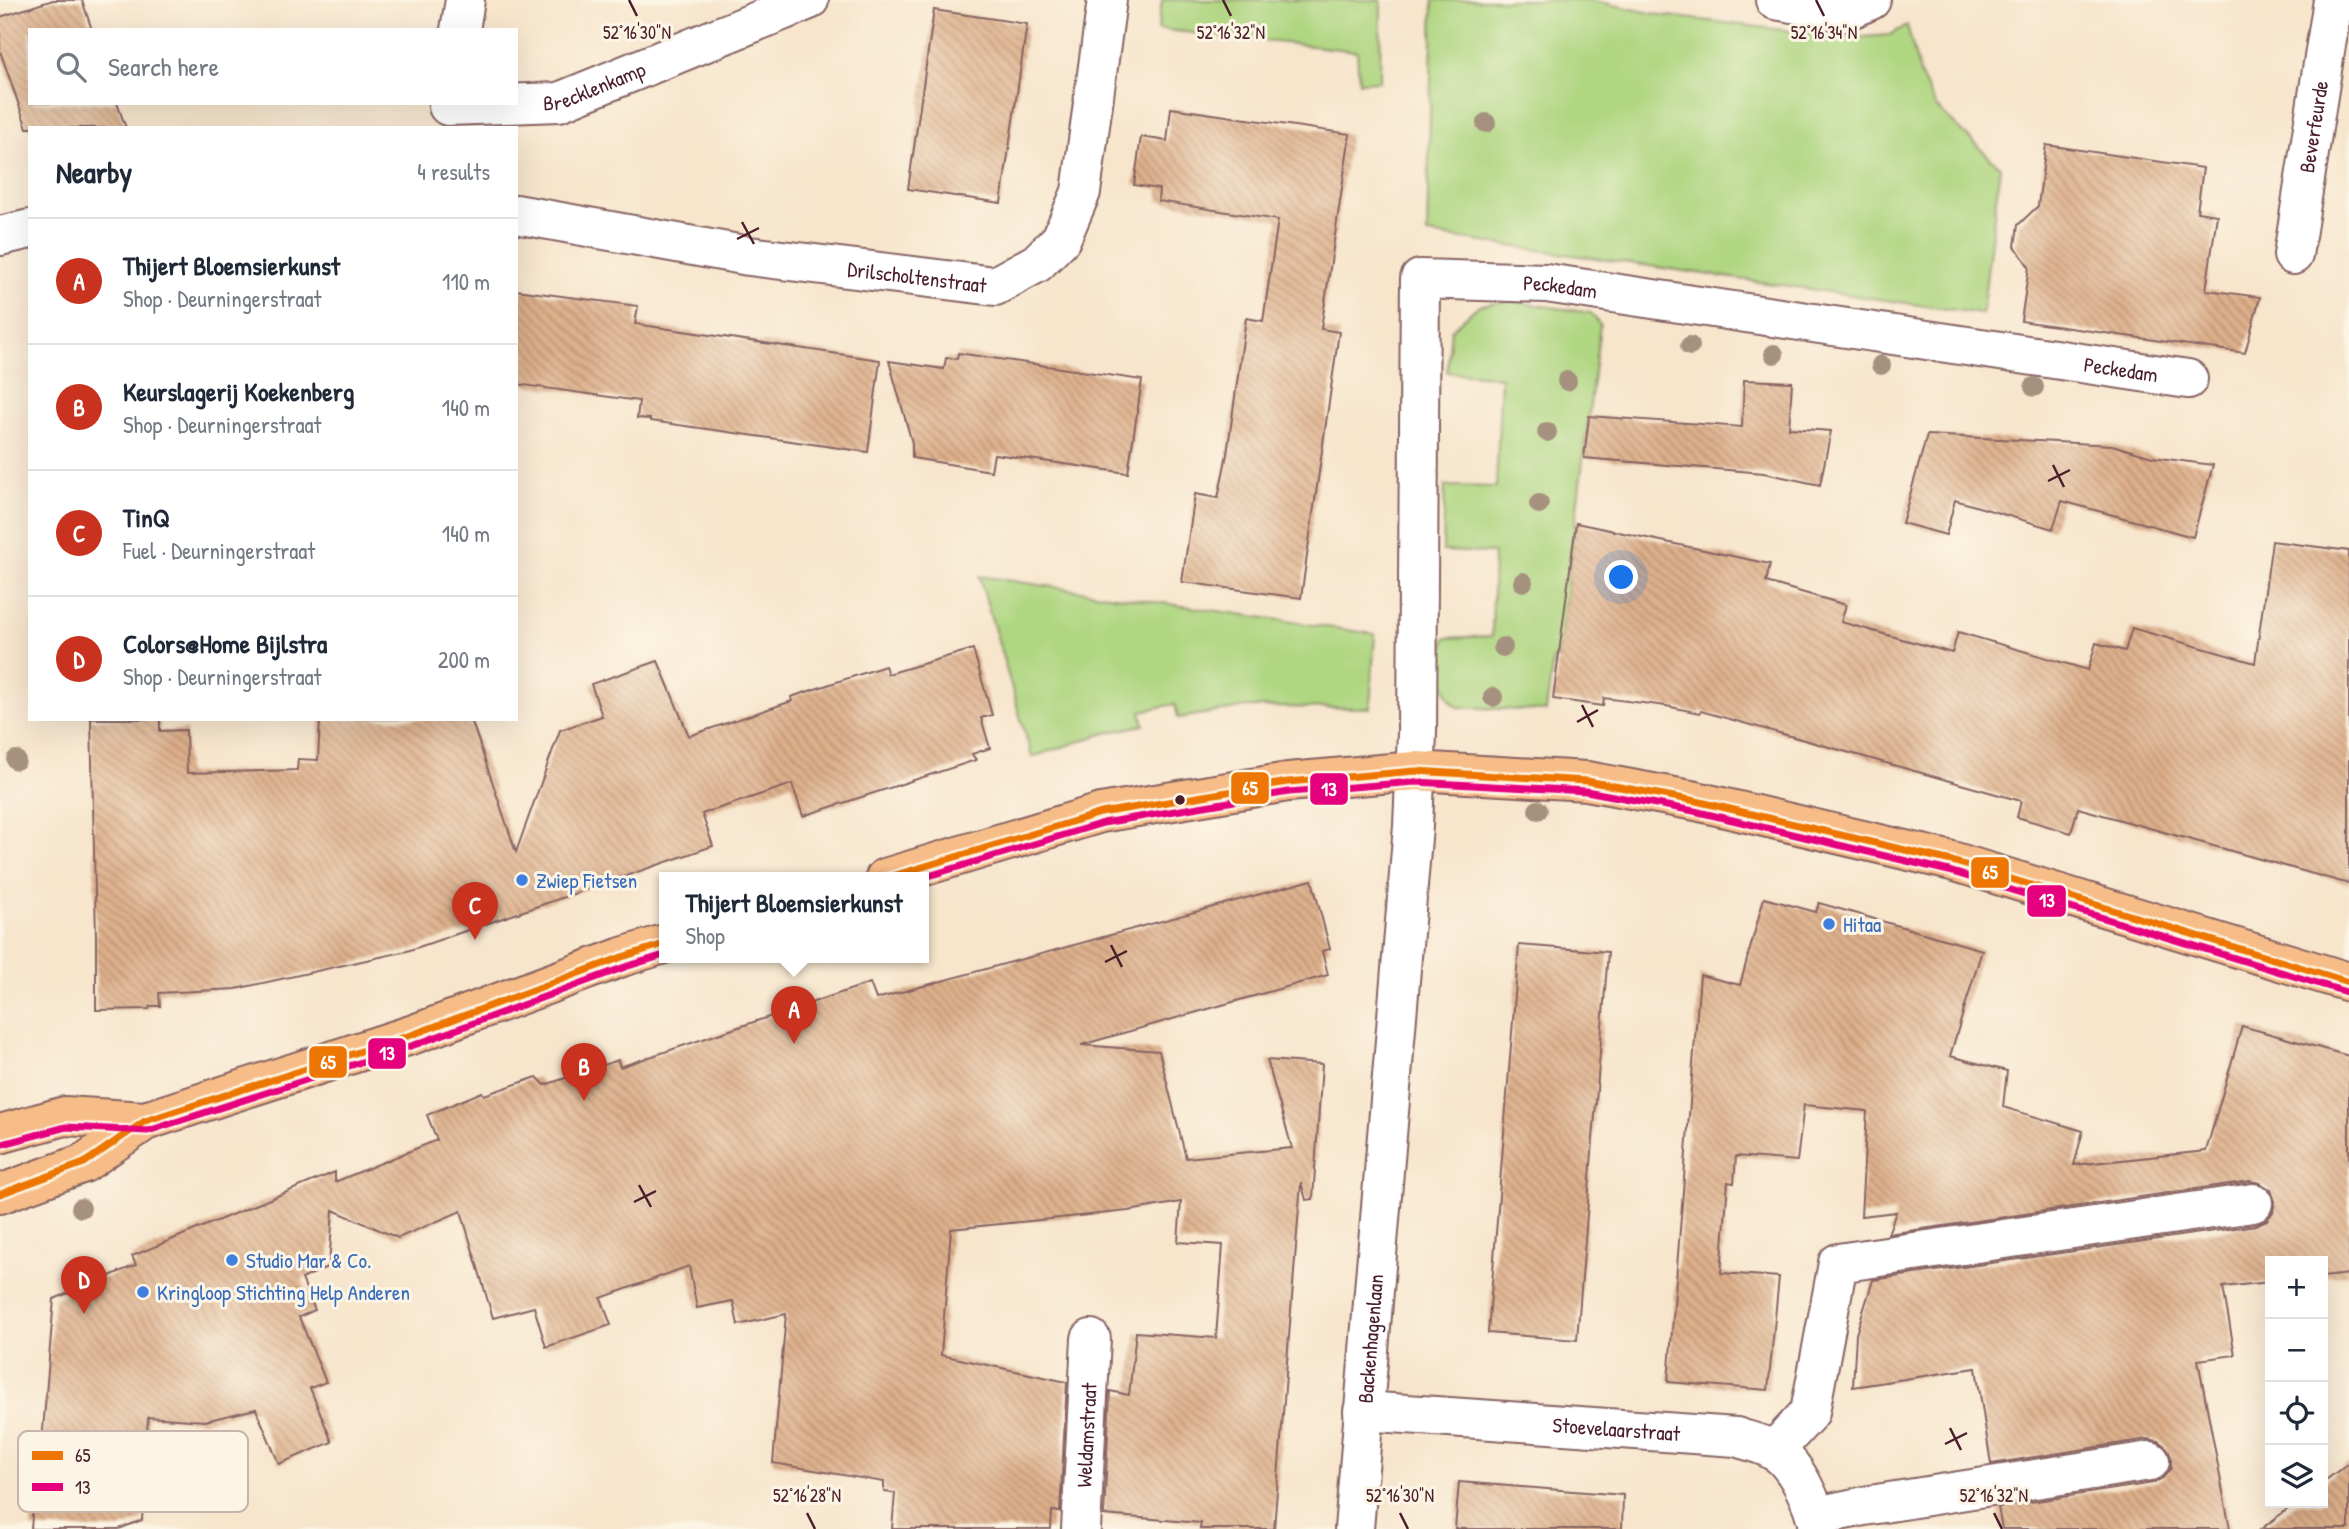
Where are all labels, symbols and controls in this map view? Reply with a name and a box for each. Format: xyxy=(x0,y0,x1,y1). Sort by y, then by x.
text: 52°16'30"N xyxy=(603,20,671,45)
text: 52°16'32"N xyxy=(1197,20,1265,45)
text: 52°16'34"N xyxy=(1791,20,1857,45)
search box xyxy=(28,28,518,105)
icon: search xyxy=(52,48,90,86)
text: Search here xyxy=(108,49,219,84)
street label: Brecklenkamp xyxy=(543,54,649,117)
street label: Beverfeurde xyxy=(2292,78,2335,175)
text: Nearby xyxy=(56,152,132,192)
text: 4 results xyxy=(417,156,490,187)
text: Thijert Bloemsierkunst xyxy=(123,248,340,283)
street label: Drilscholtenstraat xyxy=(846,254,989,299)
text: A xyxy=(73,266,85,297)
text: 110 m xyxy=(442,266,490,297)
street label: Peckedam xyxy=(1523,268,1599,305)
text: Shop · Deurningerstraat xyxy=(123,283,321,314)
street label: Peckedam xyxy=(2082,349,2160,389)
text: Keurslagerij Koekenberg xyxy=(123,374,354,409)
text: B xyxy=(73,392,85,423)
text: 140 m xyxy=(442,392,490,423)
text: Shop · Deurningerstraat xyxy=(123,409,321,440)
text: TinQ xyxy=(123,500,170,535)
text: C xyxy=(73,518,85,549)
text: 140 m xyxy=(442,518,490,549)
text: Fuel · Deurningerstraat xyxy=(123,535,315,566)
your location xyxy=(1604,560,1638,594)
text: Colors@Home Bijlstra xyxy=(123,626,327,661)
text: D xyxy=(74,644,84,675)
text: 200 m xyxy=(438,644,490,675)
text: Shop · Deurningerstraat xyxy=(123,661,321,692)
line badge: 65 xyxy=(1230,771,1270,805)
line badge: 13 xyxy=(1309,772,1349,806)
text: 65 xyxy=(1242,775,1259,801)
text: 13 xyxy=(1321,776,1337,802)
unlabelled marker xyxy=(1173,793,1187,807)
line badge: 65 xyxy=(1970,856,2010,889)
text: 65 xyxy=(1982,859,1999,885)
place label: Zwiep Fietsen xyxy=(536,866,637,895)
marker: Zwiep Fietsen xyxy=(514,872,530,888)
popup xyxy=(659,872,929,963)
pin: C xyxy=(452,882,498,940)
line badge: 13 xyxy=(2026,884,2067,918)
text: Thijert Bloemsierkunst xyxy=(686,885,903,920)
text: 13 xyxy=(2039,887,2055,913)
place label: Hitaa xyxy=(1843,910,1881,939)
marker: Hitaa xyxy=(1821,916,1837,932)
text: Shop xyxy=(686,920,725,951)
pin: A xyxy=(771,986,817,1044)
line badge: 13 xyxy=(367,1037,407,1070)
text: 13 xyxy=(379,1040,395,1066)
pin: B xyxy=(561,1043,607,1101)
line badge: 65 xyxy=(308,1045,348,1079)
text: 65 xyxy=(320,1049,337,1075)
place label: Studio Mar & Co. xyxy=(246,1246,372,1275)
marker: Studio Mar & Co. xyxy=(224,1252,240,1268)
pin: D xyxy=(61,1256,107,1314)
map controls xyxy=(2265,1256,2328,1508)
button: + xyxy=(2265,1256,2328,1319)
street label: Backenhagenlaan xyxy=(1350,1273,1390,1404)
place label: Kringloop Stichting Help Anderen xyxy=(157,1278,410,1307)
marker: Kringloop Stichting Help Anderen xyxy=(135,1284,151,1300)
button: − xyxy=(2265,1319,2328,1382)
street label: Weldamstraat xyxy=(1069,1381,1103,1488)
button: locate xyxy=(2265,1382,2328,1445)
street label: Stoevelaarstraat xyxy=(1552,1410,1682,1448)
legend xyxy=(18,1431,248,1512)
text: 65 xyxy=(75,1442,91,1468)
button: layers xyxy=(2265,1445,2328,1508)
text: 13 xyxy=(75,1474,90,1500)
text: 52°16'28"N xyxy=(773,1483,841,1508)
text: 52°16'30"N xyxy=(1366,1483,1434,1508)
text: 52°16'32"N xyxy=(1960,1483,2028,1508)

